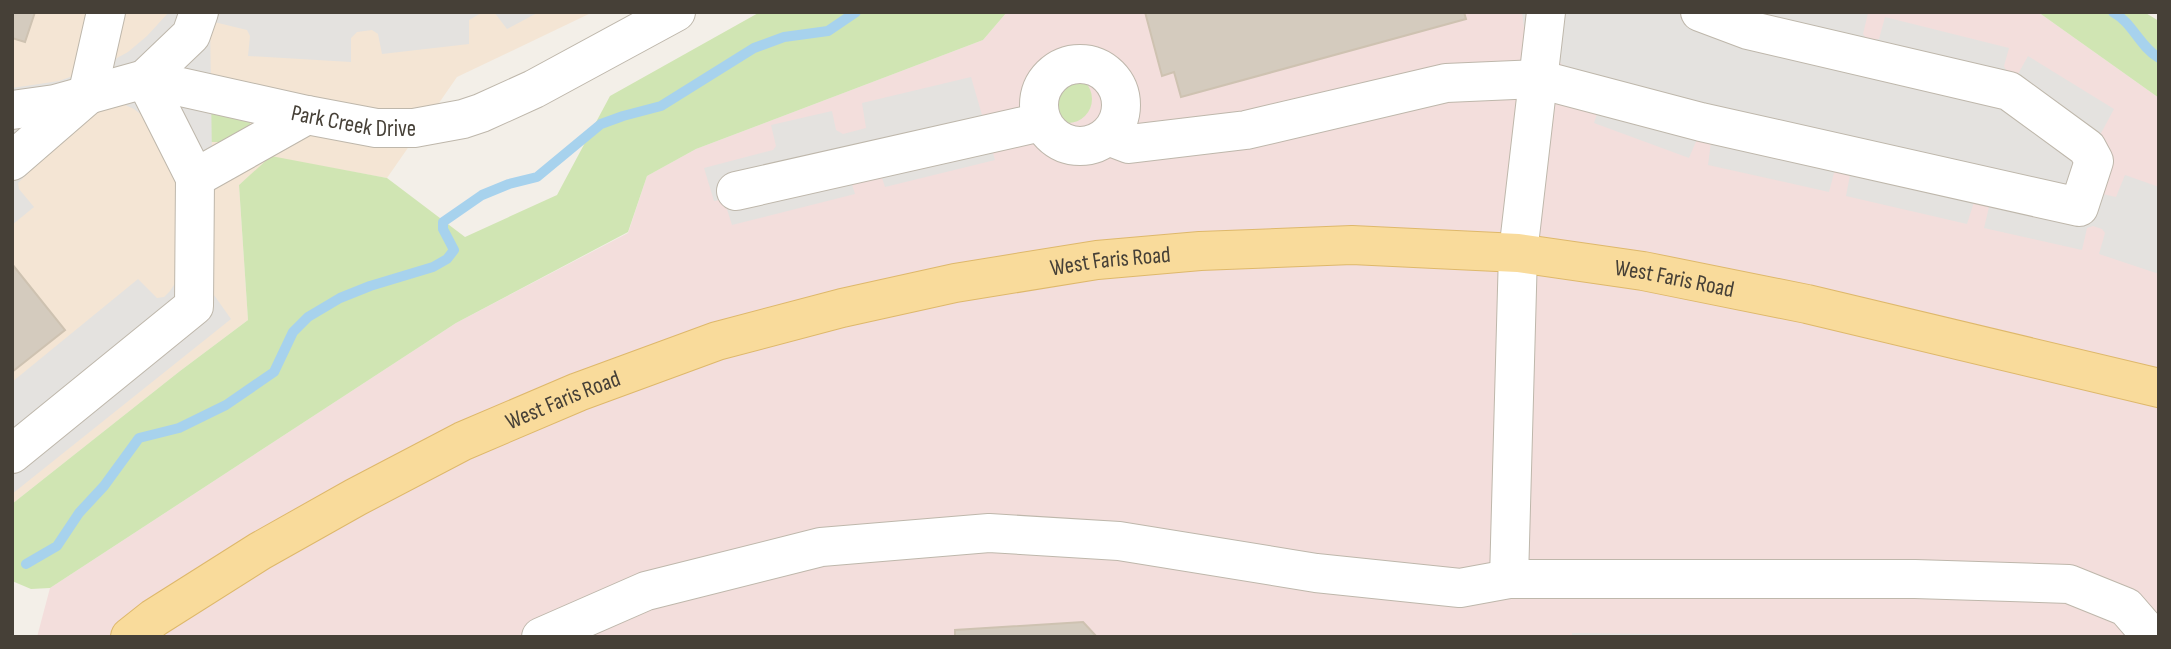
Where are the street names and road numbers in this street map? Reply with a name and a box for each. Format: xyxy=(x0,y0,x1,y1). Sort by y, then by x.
street label: Park Creek Drive xyxy=(288,99,416,143)
street label: West Faris Road xyxy=(1048,241,1172,282)
street label: West Faris Road xyxy=(1613,254,1736,304)
street label: West Faris Road xyxy=(502,365,624,436)

